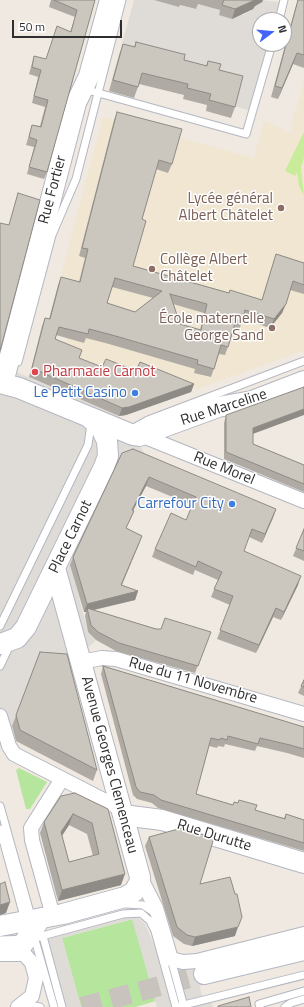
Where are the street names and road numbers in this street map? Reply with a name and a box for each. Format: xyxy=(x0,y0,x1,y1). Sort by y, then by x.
street label: Rue Fortier xyxy=(35,154,71,226)
street label: Rue Marceline xyxy=(179,386,269,430)
street label: Rue Morel xyxy=(191,449,257,489)
street label: Place Carnot xyxy=(46,497,96,577)
street label: Rue du 11 Novembre xyxy=(127,654,259,708)
street label: Avenue Georges Clemenceau xyxy=(77,675,141,855)
street label: Rue Durutte xyxy=(175,816,253,856)

